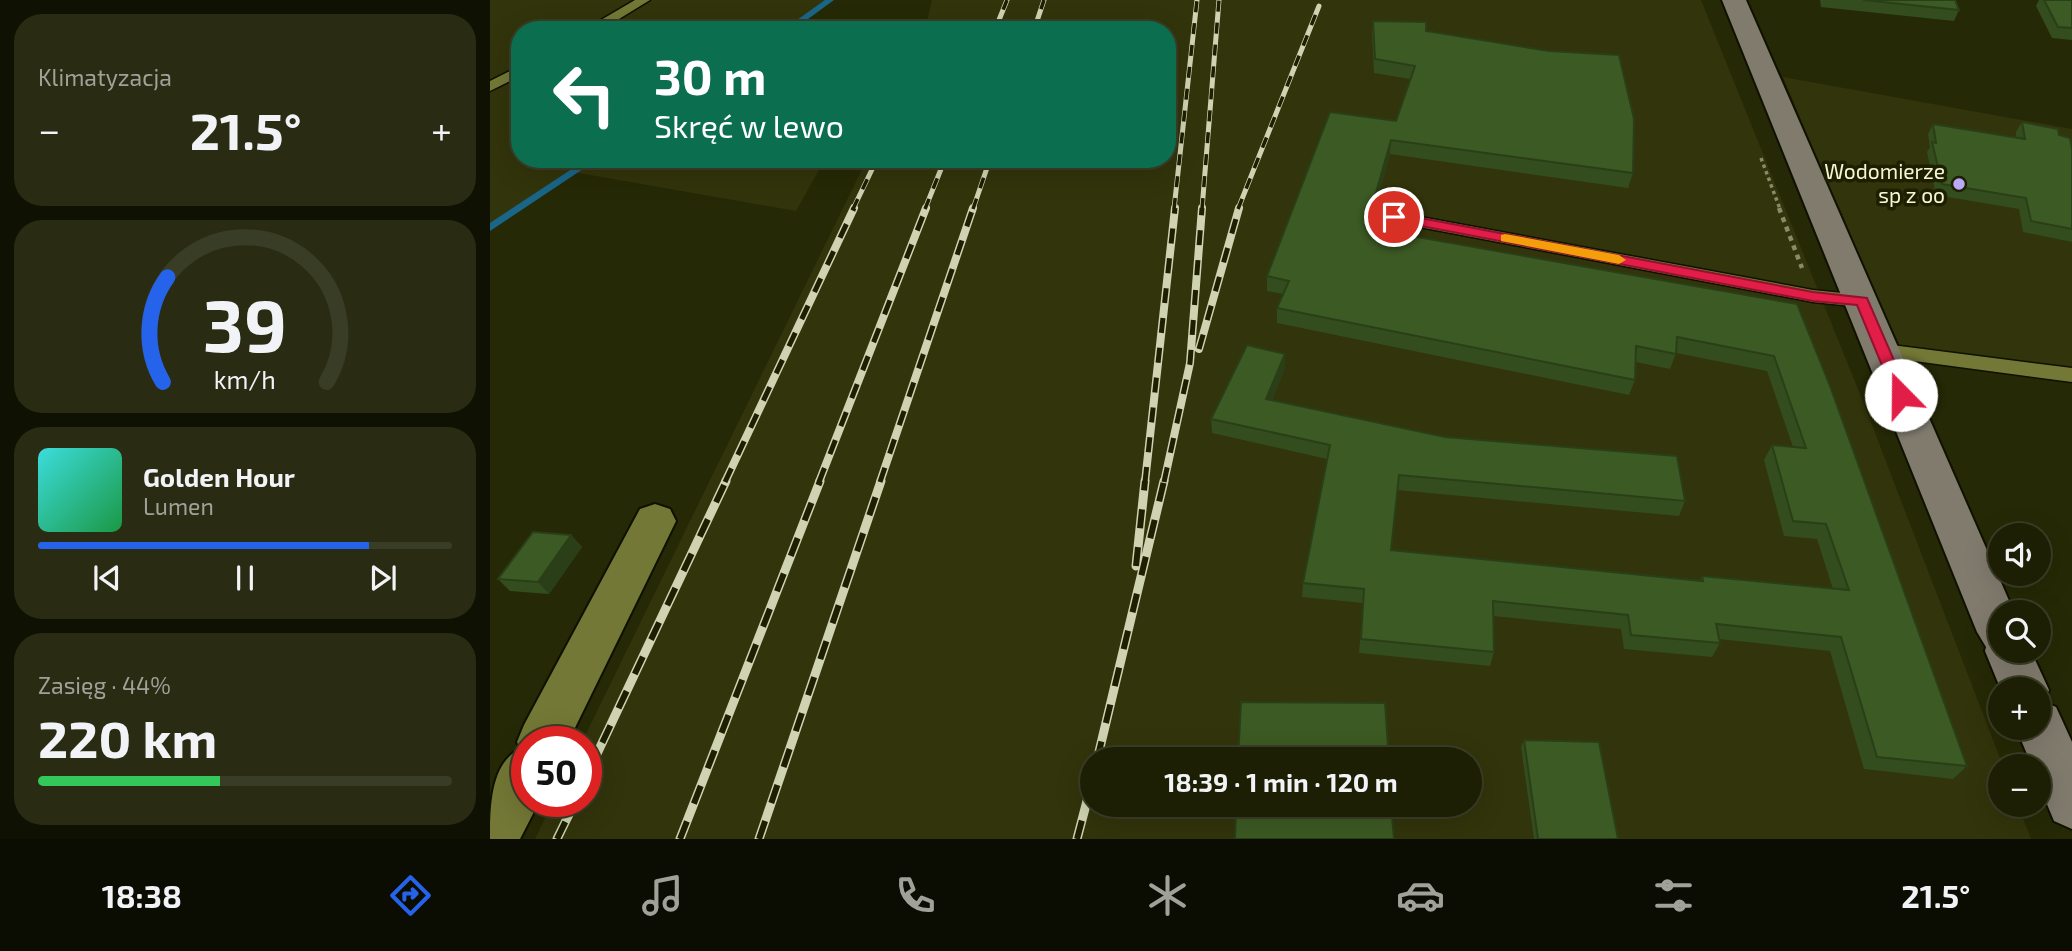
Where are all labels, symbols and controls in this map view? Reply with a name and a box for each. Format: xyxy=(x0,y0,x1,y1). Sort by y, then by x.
text: 30 m xyxy=(654,46,766,105)
icon: left xyxy=(539,49,630,140)
text: Klimatyzacja xyxy=(38,63,172,91)
text: 21.5° xyxy=(190,98,302,160)
text: − xyxy=(38,106,60,152)
text: + xyxy=(431,106,452,152)
text: Skręć w lewo xyxy=(654,106,844,144)
place label: Wodomierze sp z oo xyxy=(1824,158,1945,207)
marker: Wodomierze sp z oo xyxy=(1951,176,1967,192)
pin xyxy=(1364,187,1424,247)
icon: arrive xyxy=(1375,198,1413,236)
text: 39 xyxy=(203,280,287,368)
position arrow xyxy=(1864,358,1938,432)
text: km/h xyxy=(214,364,276,394)
text: Golden Hour xyxy=(143,461,295,492)
text: Lumen xyxy=(143,492,214,520)
map controls xyxy=(1988,523,2051,817)
button: sound xyxy=(1988,523,2051,586)
icon: previous xyxy=(88,559,126,597)
icon: pause xyxy=(226,559,264,597)
icon: next xyxy=(364,559,402,597)
button: search xyxy=(1988,600,2051,663)
text: Zasięg · 44% xyxy=(38,671,171,699)
button: + xyxy=(1988,677,2051,740)
text: 220 km xyxy=(38,706,217,768)
speed limit sign: 50 xyxy=(511,726,602,817)
button: − xyxy=(1988,754,2051,817)
text: 18:39 · 1 min · 120 m xyxy=(1164,766,1398,797)
icon: directions xyxy=(386,871,435,920)
icon: music xyxy=(638,871,687,920)
icon: phone xyxy=(891,871,940,920)
icon: climate xyxy=(1143,871,1192,920)
icon: car xyxy=(1396,871,1445,920)
icon: filters xyxy=(1649,871,1698,920)
text: 18:38 xyxy=(102,876,182,914)
text: 21.5° xyxy=(1901,876,1970,914)

